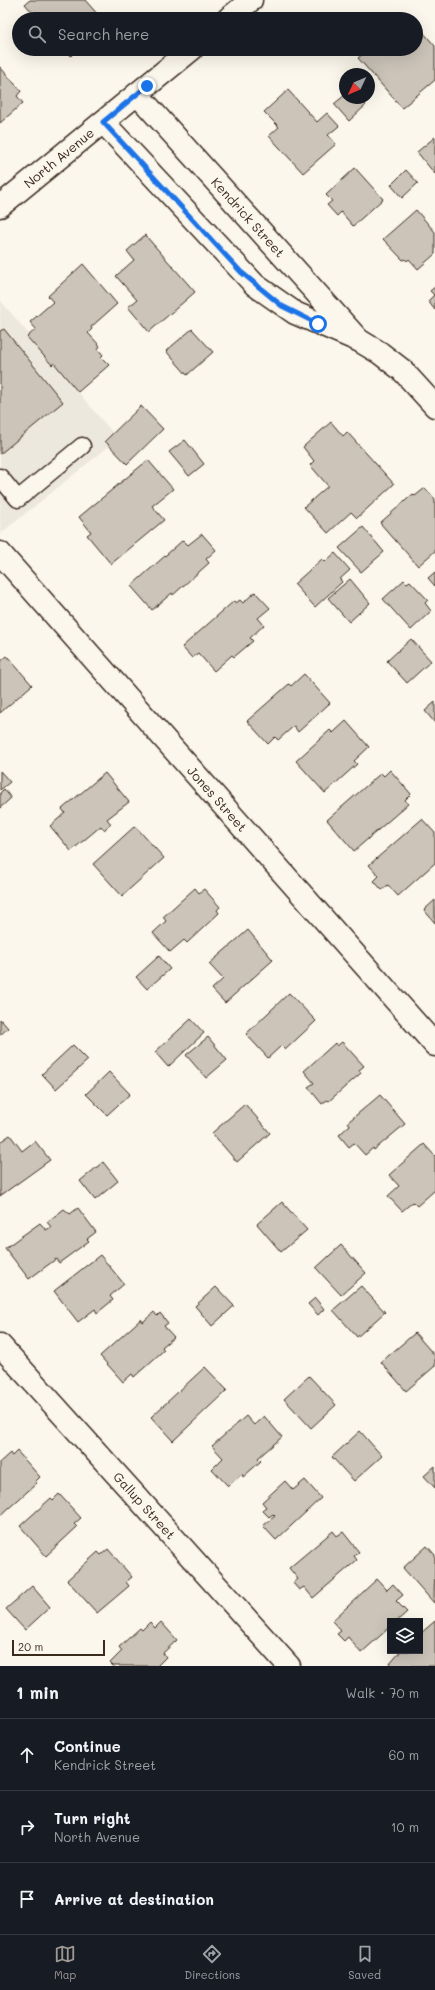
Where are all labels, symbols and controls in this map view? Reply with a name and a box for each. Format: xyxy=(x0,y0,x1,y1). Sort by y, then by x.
search box xyxy=(12,12,423,56)
icon: search xyxy=(26,23,48,45)
text: Search here xyxy=(58,24,149,44)
north arrow xyxy=(339,68,375,104)
route end xyxy=(138,77,156,95)
street label: North Avenue xyxy=(20,124,97,191)
street label: Kendrick Street xyxy=(208,173,289,261)
route start xyxy=(309,315,327,333)
street label: Jones Street xyxy=(184,762,251,835)
street label: Gallup Street xyxy=(110,1468,180,1543)
map controls xyxy=(387,1618,423,1654)
button: layers xyxy=(387,1618,423,1654)
scale bar xyxy=(12,1638,105,1657)
text: 20 m xyxy=(18,1639,43,1654)
text: 1 min xyxy=(16,1681,59,1703)
text: Walk · 70 m xyxy=(346,1684,419,1701)
text: Continue xyxy=(54,1736,121,1756)
icon: ahead xyxy=(16,1744,38,1766)
text: 60 m xyxy=(389,1746,419,1763)
text: Kendrick Street xyxy=(54,1756,156,1773)
text: Turn right xyxy=(54,1808,131,1828)
icon: right xyxy=(16,1816,38,1838)
text: 10 m xyxy=(391,1818,419,1835)
text: North Avenue xyxy=(54,1828,140,1845)
icon: arrive xyxy=(16,1888,38,1910)
text: Arrive at destination xyxy=(54,1889,214,1909)
tab: Map xyxy=(54,1943,76,1982)
tab: Directions xyxy=(184,1943,240,1982)
tab: Saved xyxy=(348,1943,381,1982)

